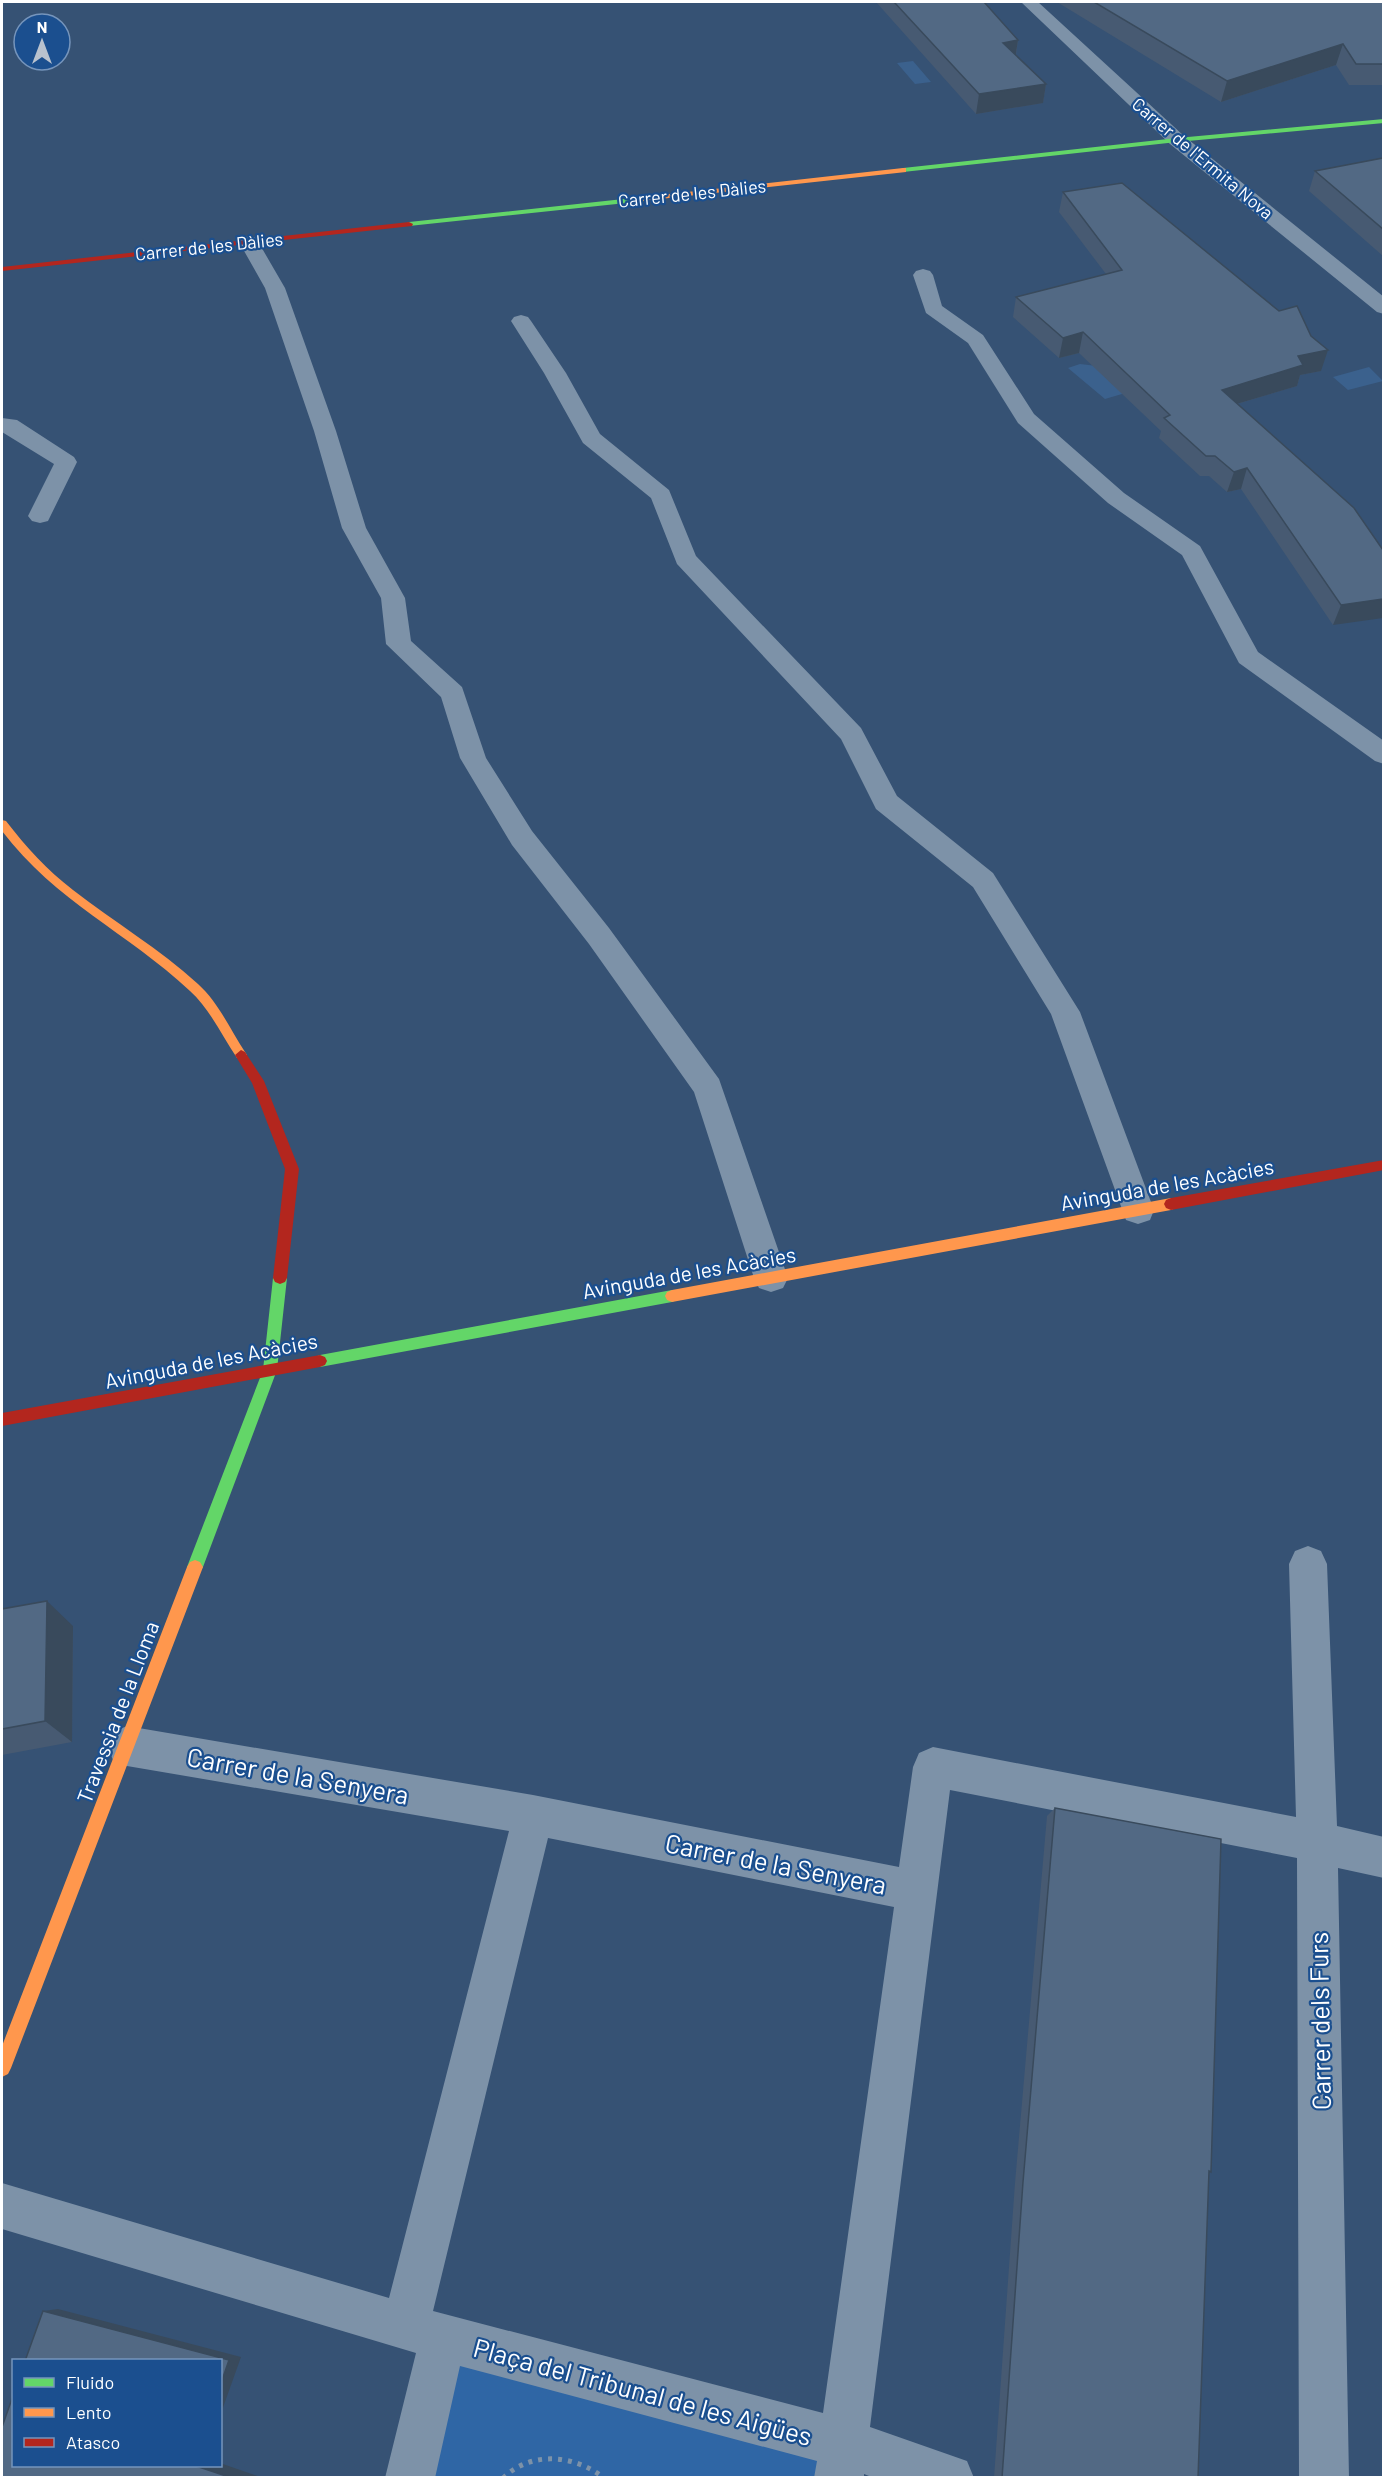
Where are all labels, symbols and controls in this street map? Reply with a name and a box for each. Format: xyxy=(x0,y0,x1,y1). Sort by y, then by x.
north arrow xyxy=(12,12,72,72)
text: N xyxy=(37,17,47,36)
street label: Carrer de l'Ermita Nova xyxy=(1128,92,1278,224)
street label: Carrer de les Dàlies xyxy=(617,174,767,212)
street label: Carrer de les Dàlies xyxy=(134,227,284,265)
street label: Avinguda de les Acàcies xyxy=(1058,1153,1276,1215)
street label: Avinguda de les Acàcies xyxy=(580,1241,798,1303)
street label: Avinguda de les Acàcies xyxy=(103,1327,319,1393)
street label: Travessia de la Lloma xyxy=(71,1618,163,1806)
street label: Carrer de la Senyera xyxy=(185,1740,411,1810)
street label: Carrer de la Senyera xyxy=(663,1826,889,1900)
street label: Carrer dels Furs xyxy=(1302,1932,1336,2110)
street label: Plaça del Tribunal de les Aigües xyxy=(470,2331,816,2451)
legend xyxy=(12,2359,222,2467)
text: Fluido xyxy=(66,2371,114,2393)
text: Lento xyxy=(66,2401,112,2423)
text: Atasco xyxy=(66,2431,120,2453)

